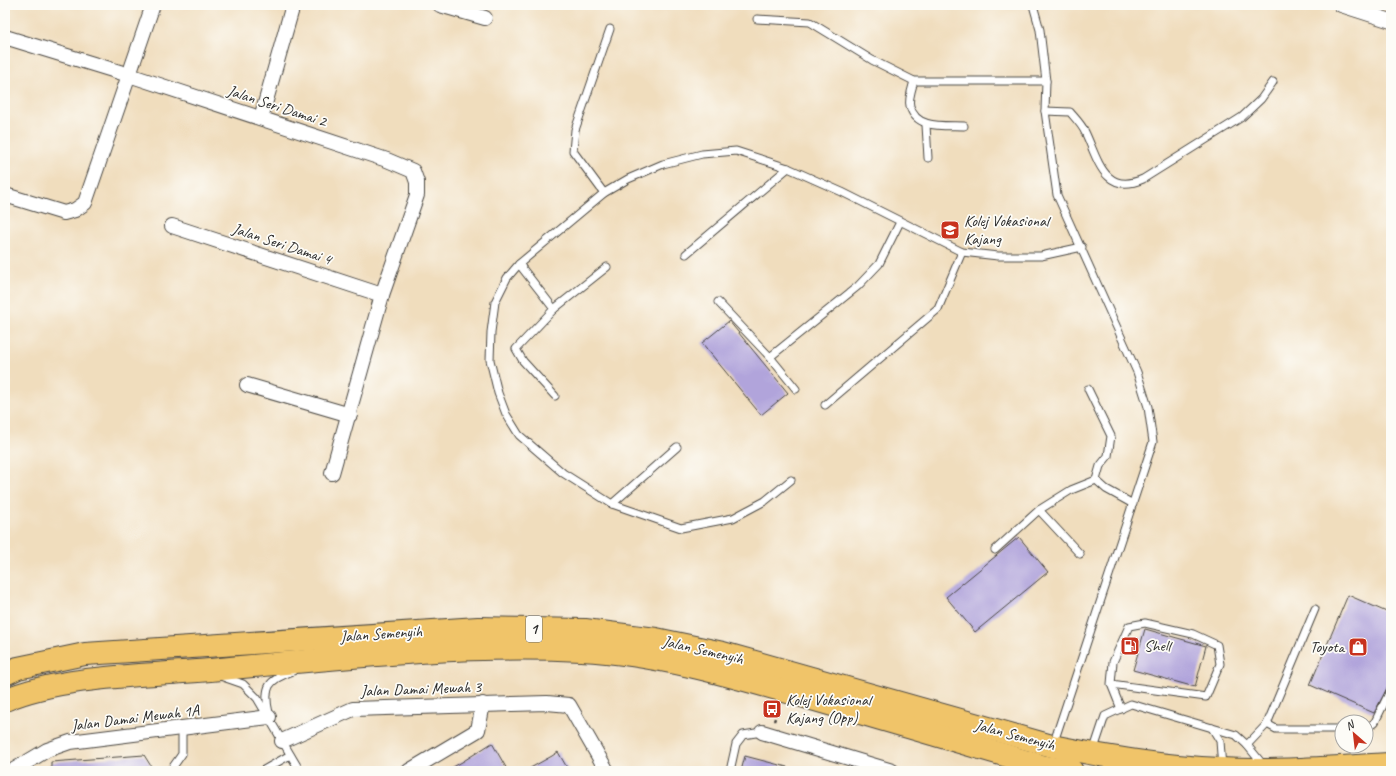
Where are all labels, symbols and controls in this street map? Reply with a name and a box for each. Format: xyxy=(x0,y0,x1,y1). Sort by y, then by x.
street label: Jalan Seri Damai 2 xyxy=(224,80,331,132)
place label: Kolej Vokasional Kajang xyxy=(964,211,1052,249)
street label: Jalan Seri Damai 4 xyxy=(229,218,336,270)
school or university icon: Kolej Vokasional Kajang xyxy=(939,219,961,241)
road number: 1 xyxy=(526,616,542,642)
street label: Jalan Semenyih xyxy=(338,621,423,647)
street label: Jalan Semenyih xyxy=(660,631,746,669)
fuel station icon: Shell xyxy=(1119,635,1141,657)
place label: Shell xyxy=(1144,636,1173,656)
shop icon: Toyota xyxy=(1347,636,1369,658)
place label: Toyota xyxy=(1310,637,1345,657)
street label: Jalan Damai Mewah 3 xyxy=(359,677,484,701)
place label: Kolej Vokasional Kajang (Opp) xyxy=(786,690,874,728)
bus stop icon: Kolej Vokasional Kajang (Opp) xyxy=(761,698,783,720)
street label: Jalan Damai Mewah 1A xyxy=(69,700,201,736)
street label: Jalan Semenyih xyxy=(972,714,1058,755)
north arrow xyxy=(1334,714,1374,754)
text: N xyxy=(1343,716,1358,733)

